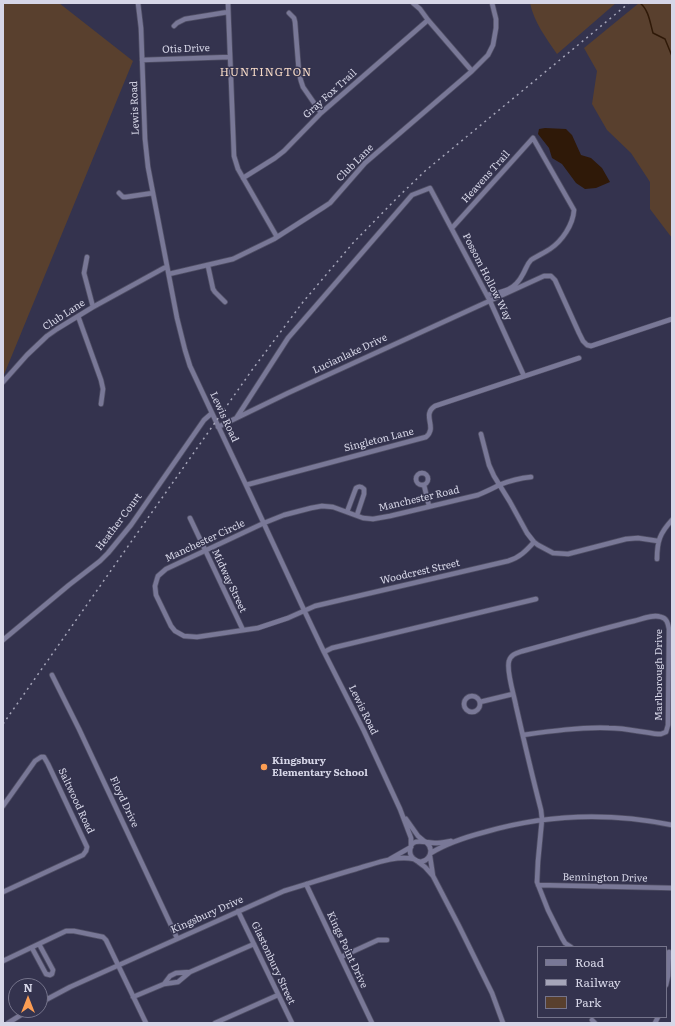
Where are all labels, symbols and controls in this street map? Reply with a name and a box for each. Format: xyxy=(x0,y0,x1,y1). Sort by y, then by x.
street label: Otis Drive xyxy=(162,42,210,56)
district label: HUNTINGTON xyxy=(220,66,312,80)
street label: Gray Fox Trail xyxy=(301,67,359,121)
street label: Lewis Road xyxy=(128,81,142,135)
street label: Club Lane xyxy=(334,142,376,184)
street label: Heavens Trail xyxy=(459,148,513,206)
street label: Possom Hollow Way xyxy=(460,231,514,323)
street label: Club Lane xyxy=(41,297,87,333)
street label: Lucianlake Drive xyxy=(311,331,389,377)
street label: Lewis Road xyxy=(207,390,241,444)
street label: Singleton Lane xyxy=(343,426,415,454)
street label: Manchester Road xyxy=(377,484,461,514)
street label: Heather Court xyxy=(93,491,145,553)
street label: Manchester Circle xyxy=(163,517,247,565)
street label: Midway Street xyxy=(209,547,249,615)
street label: Woodcrest Street xyxy=(379,557,461,587)
street label: Marlborough Drive xyxy=(653,629,665,721)
street label: Lewis Road xyxy=(346,683,380,737)
place label: Kingsbury Elementary School xyxy=(272,755,368,778)
marker: Kingsbury Elementary School xyxy=(259,762,269,772)
street label: Saltwood Road xyxy=(56,766,96,836)
street label: Floyd Drive xyxy=(107,775,141,829)
street label: Bennington Drive xyxy=(562,871,648,885)
street label: Kingsbury Drive xyxy=(169,894,245,936)
street label: Kings Point Drive xyxy=(324,910,370,990)
street label: Glastonbury Street xyxy=(249,920,297,1006)
legend xyxy=(537,946,667,1018)
text: Road xyxy=(575,953,604,971)
text: Railway xyxy=(575,973,621,991)
north arrow xyxy=(8,978,48,1018)
text: N xyxy=(23,979,33,995)
text: Park xyxy=(575,993,601,1011)

